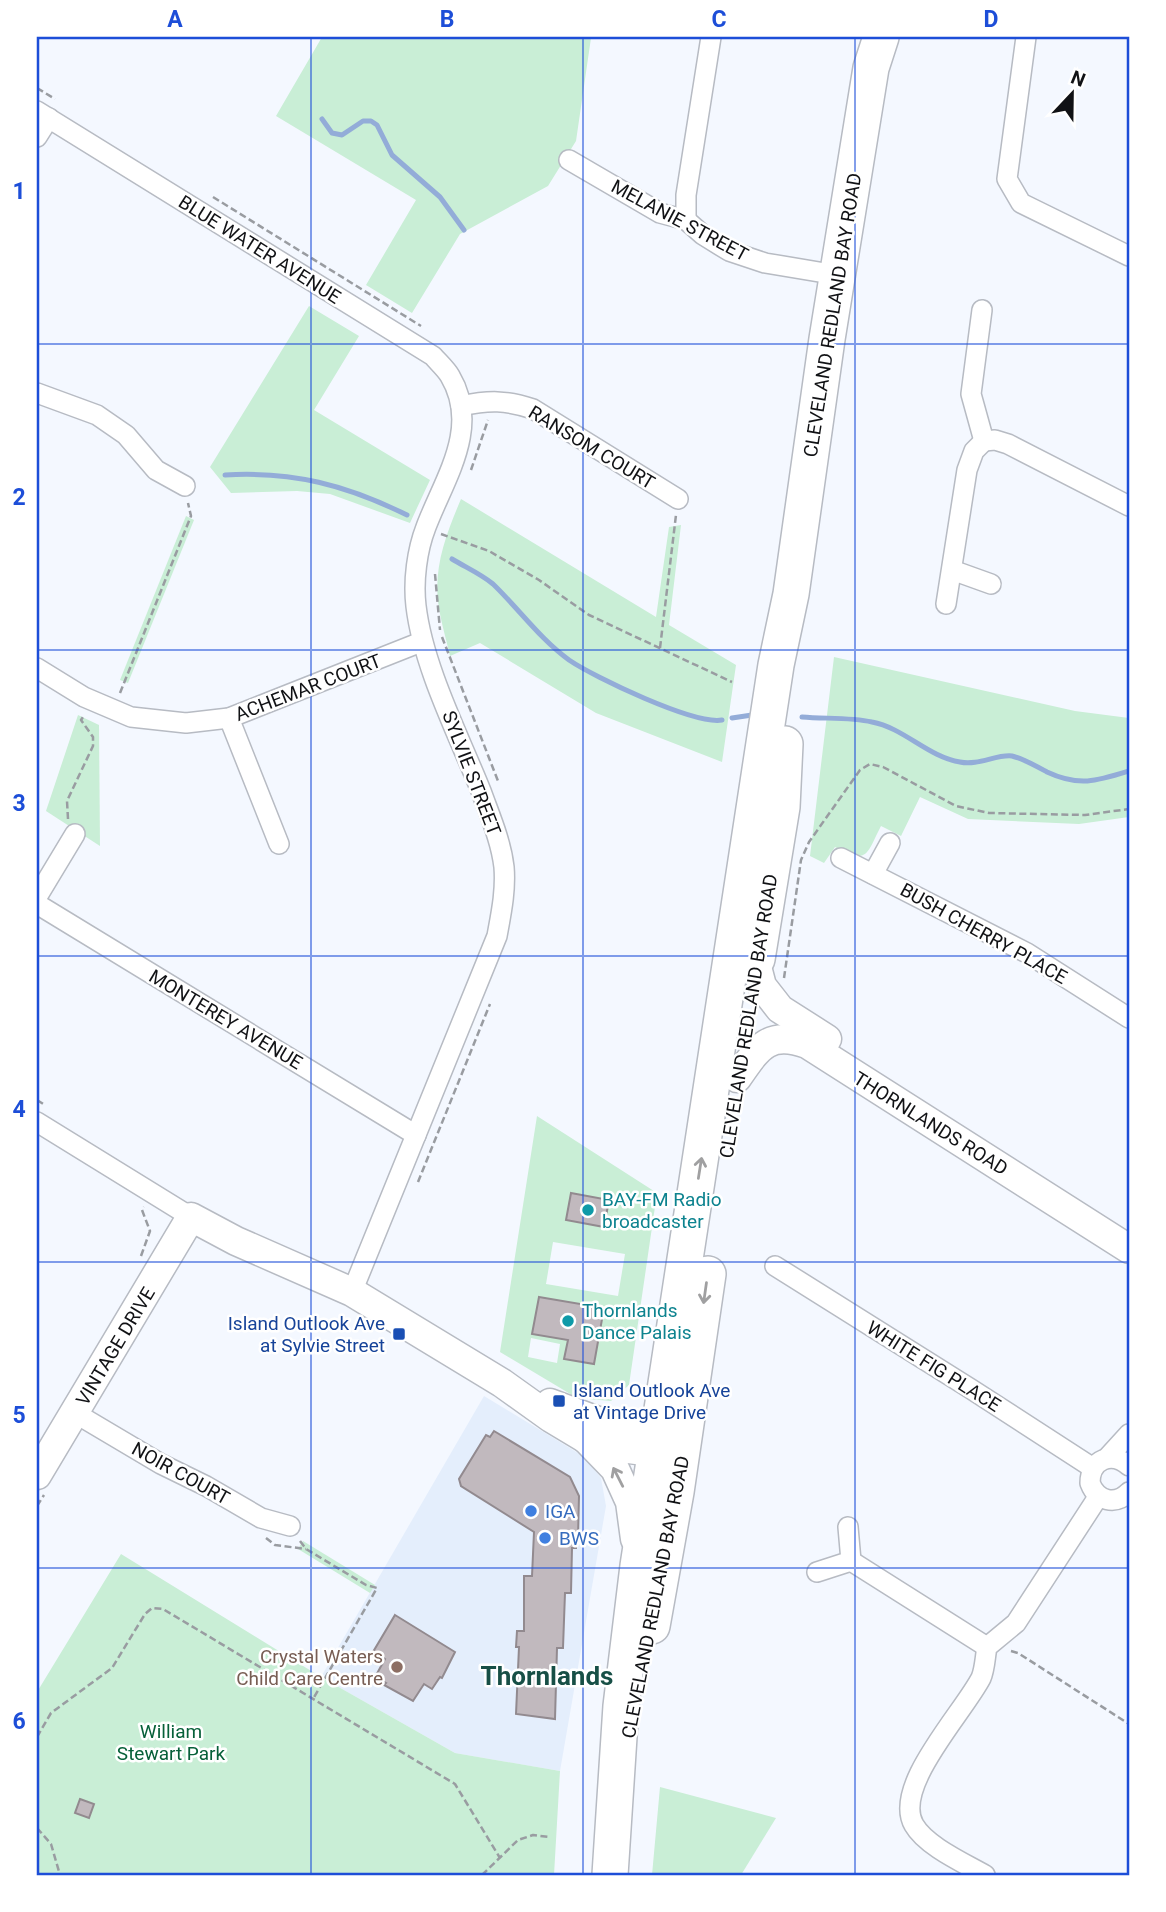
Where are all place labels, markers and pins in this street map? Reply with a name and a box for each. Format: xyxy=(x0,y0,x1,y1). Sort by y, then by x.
place label: BAY-FM Radio broadcaster xyxy=(602,1188,722,1233)
marker: BAY-FM Radio broadcaster xyxy=(580,1202,596,1218)
place label: Thornlands Dance Palais xyxy=(582,1299,692,1344)
place label: Island Outlook Ave at Sylvie Street xyxy=(228,1312,385,1357)
marker: Thornlands Dance Palais xyxy=(560,1313,576,1329)
marker: Island Outlook Ave at Sylvie Street xyxy=(391,1326,407,1342)
place label: Island Outlook Ave at Vintage Drive xyxy=(573,1379,730,1424)
marker: Island Outlook Ave at Vintage Drive xyxy=(551,1393,567,1409)
place label: IGA xyxy=(545,1500,576,1523)
marker: IGA xyxy=(523,1503,539,1519)
place label: BWS xyxy=(559,1527,599,1550)
marker: BWS xyxy=(537,1530,553,1546)
place label: Crystal Waters Child Care Centre xyxy=(236,1645,383,1690)
marker: Crystal Waters Child Care Centre xyxy=(389,1659,405,1675)

